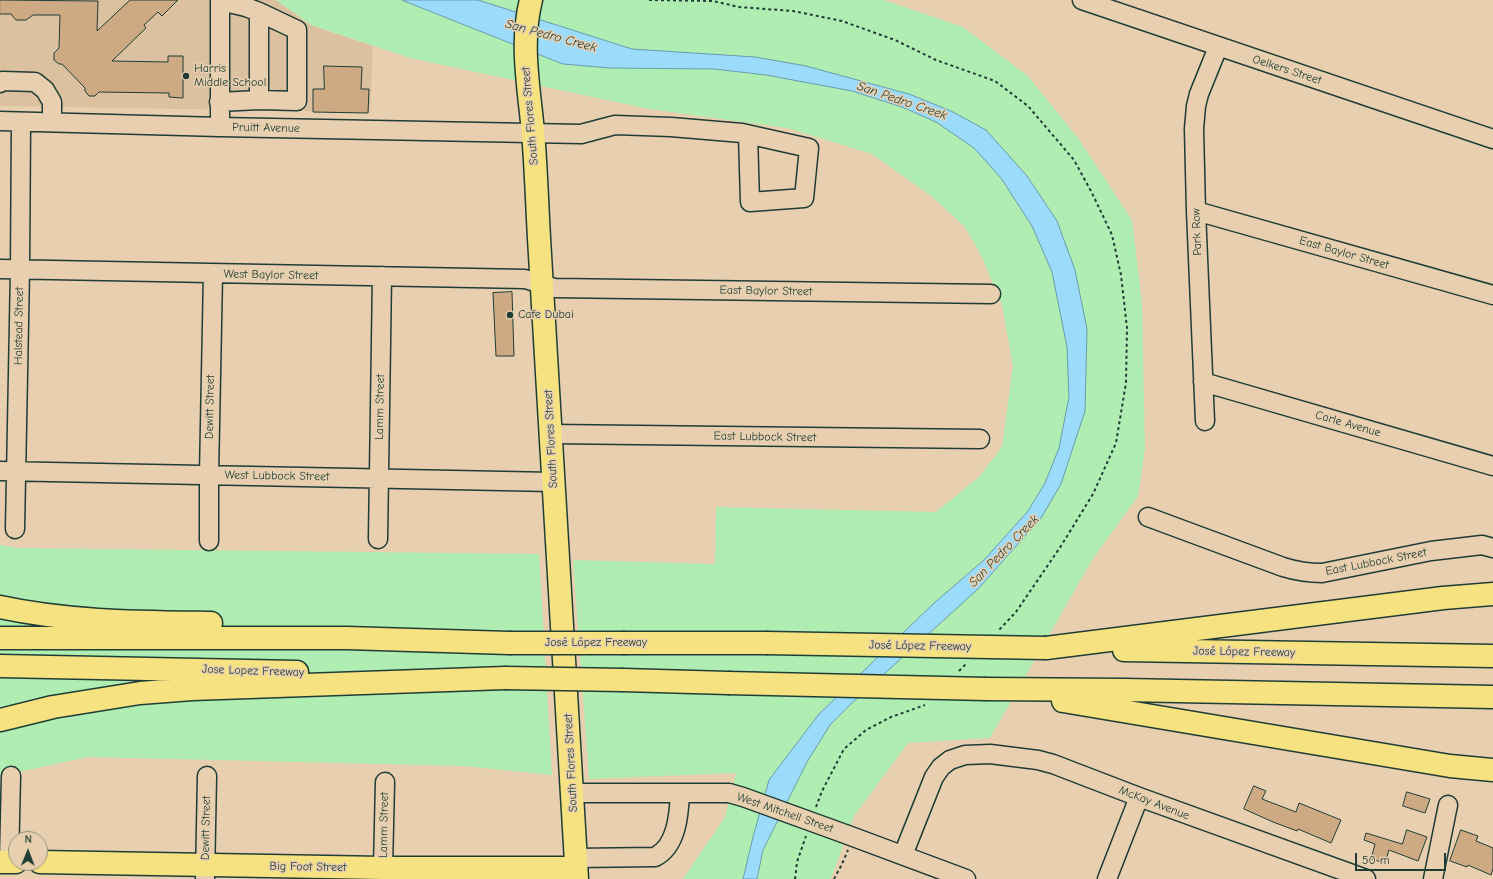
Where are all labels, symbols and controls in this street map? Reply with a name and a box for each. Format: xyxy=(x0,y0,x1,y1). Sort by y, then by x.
water label: San Pedro Creek xyxy=(504,16,598,56)
street label: Oelkers Street xyxy=(1251,52,1323,88)
place label: Harris Middle School xyxy=(194,62,266,90)
street label: South Flores Street xyxy=(519,66,541,166)
marker: Harris Middle School xyxy=(181,71,191,81)
water label: San Pedro Creek xyxy=(855,78,949,124)
street label: Pruitt Avenue xyxy=(232,120,300,136)
street label: Park Row xyxy=(1189,208,1205,256)
street label: East Baylor Street xyxy=(1297,233,1391,273)
street label: West Baylor Street xyxy=(223,267,319,283)
street label: East Baylor Street xyxy=(720,283,812,299)
street label: Halstead Street xyxy=(11,287,27,365)
place label: Cafe Dubai xyxy=(518,308,574,322)
marker: Cafe Dubai xyxy=(505,310,515,320)
street label: Lamm Street xyxy=(372,374,388,440)
street label: Dewitt Street xyxy=(202,375,218,439)
street label: South Flores Street xyxy=(541,389,561,489)
street label: Carle Avenue xyxy=(1314,408,1382,440)
street label: East Lubbock Street xyxy=(714,429,816,445)
street label: West Lubbock Street xyxy=(224,468,330,484)
water label: San Pedro Creek xyxy=(966,512,1042,590)
street label: East Lubbock Street xyxy=(1324,545,1428,579)
street label: José López Freeway xyxy=(545,636,647,650)
street label: José López Freeway xyxy=(869,638,971,654)
street label: José López Freeway xyxy=(1193,644,1295,660)
street label: Jose Lopez Freeway xyxy=(202,662,304,680)
street label: South Flores Street xyxy=(561,713,581,813)
street label: McKay Avenue xyxy=(1117,783,1191,823)
street label: West Mitchell Street xyxy=(735,790,835,836)
street label: Lamm Street xyxy=(376,792,392,858)
street label: Dewitt Street xyxy=(198,796,214,860)
north arrow xyxy=(8,831,48,871)
text: N xyxy=(24,833,32,846)
scale bar xyxy=(1357,845,1448,871)
text: 50 m xyxy=(1362,853,1390,867)
street label: Big Foot Street xyxy=(269,859,347,875)

